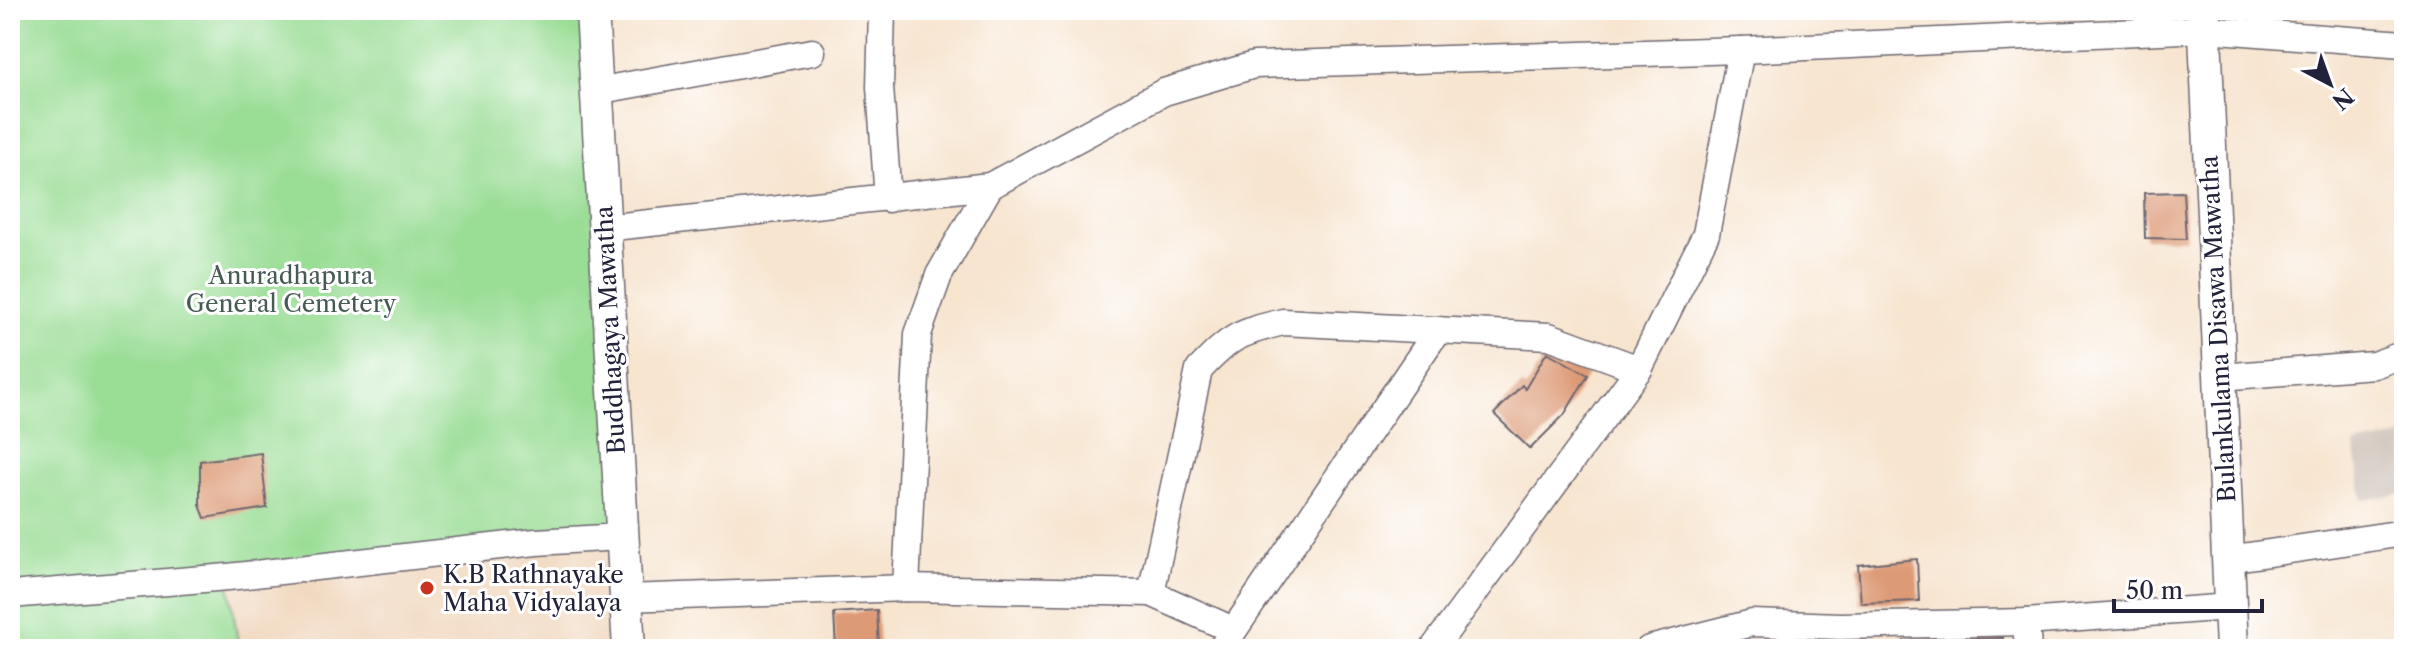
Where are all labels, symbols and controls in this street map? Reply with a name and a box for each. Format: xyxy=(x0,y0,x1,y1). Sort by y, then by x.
north arrow xyxy=(2290,44,2370,124)
text: N xyxy=(2327,82,2359,115)
street label: Bulankulama Disawa Mawatha xyxy=(2194,155,2242,503)
street label: Buddhagaya Mawatha xyxy=(589,205,631,455)
park label: Anuradhapura General Cemetery xyxy=(186,261,397,318)
place label: K.B Rathnayake Maha Vidyalaya xyxy=(443,560,624,617)
scale bar xyxy=(2114,563,2262,613)
text: 50 m xyxy=(2126,576,2183,605)
marker: K.B Rathnayake Maha Vidyalaya xyxy=(418,579,436,597)

